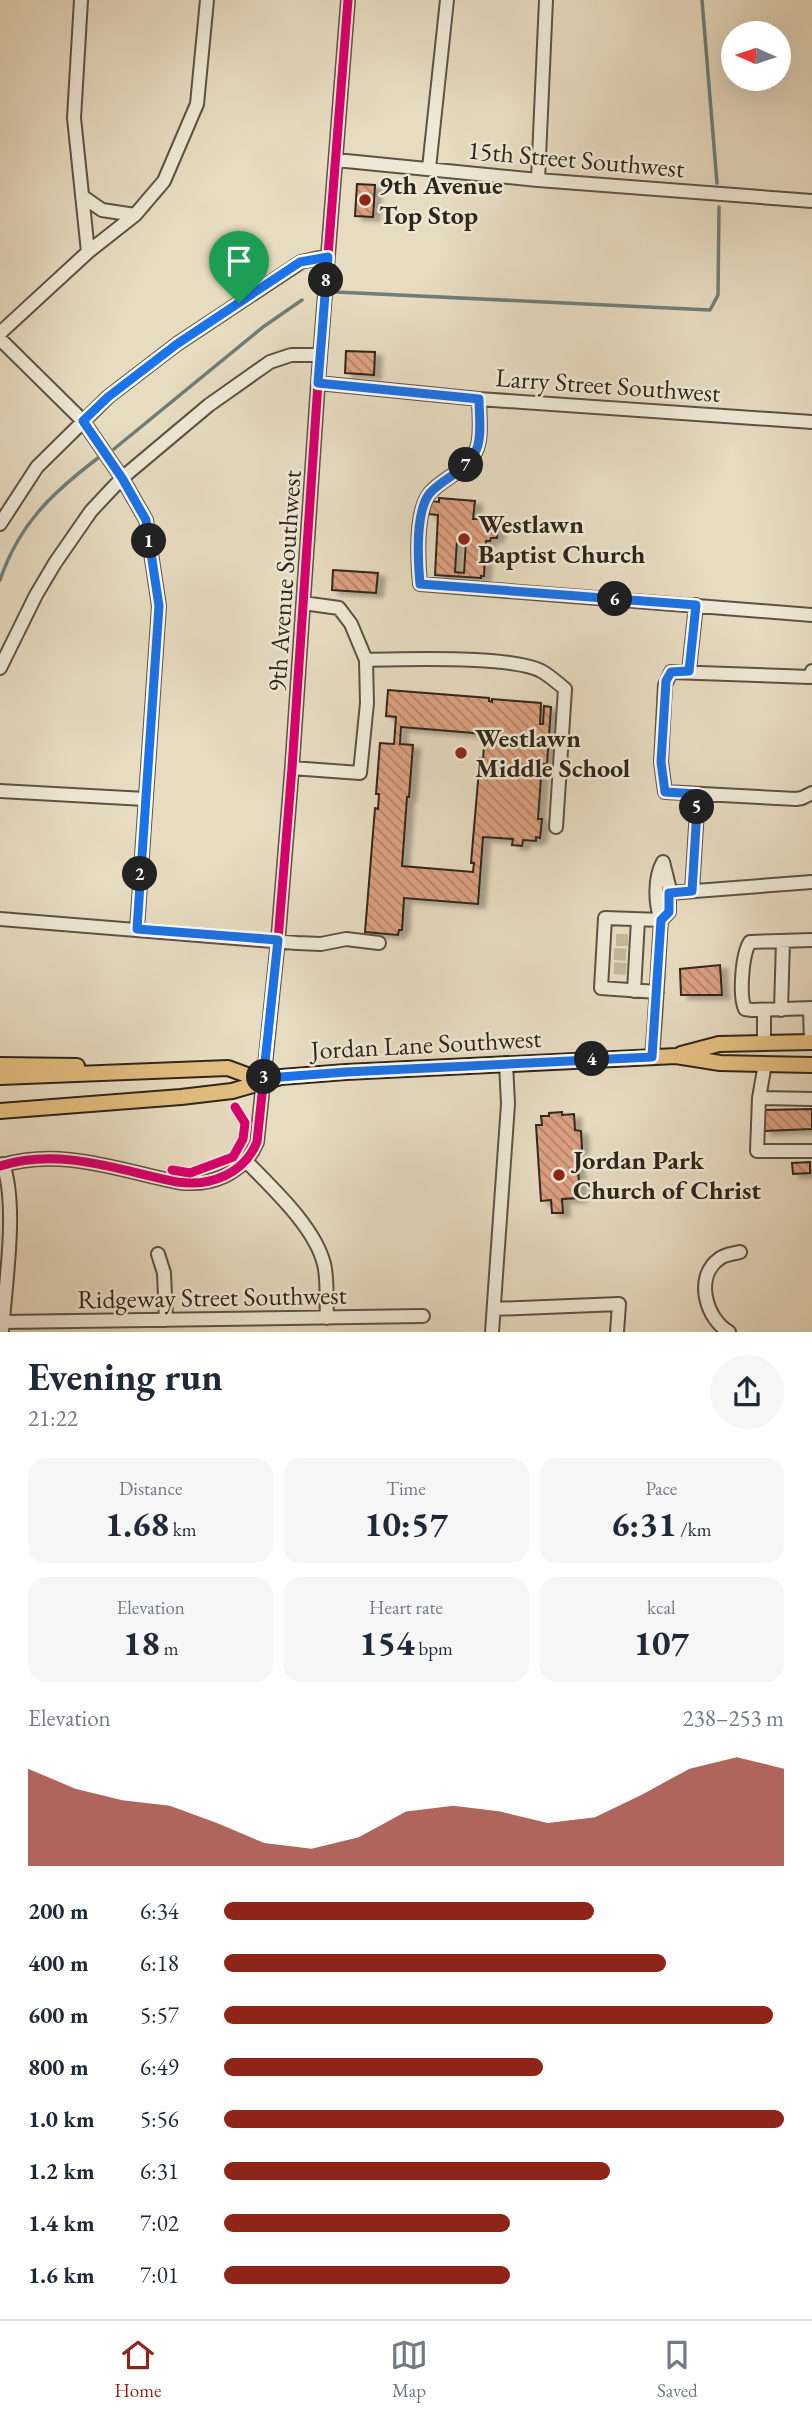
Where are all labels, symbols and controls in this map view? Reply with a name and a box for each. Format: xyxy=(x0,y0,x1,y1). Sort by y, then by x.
north arrow xyxy=(721,21,791,91)
map controls xyxy=(721,21,791,91)
street label: 15th Street Southwest xyxy=(466,133,686,185)
place label: 9th Avenue Top Stop xyxy=(379,168,503,232)
marker: 9th Avenue Top Stop xyxy=(357,192,373,208)
pin xyxy=(209,231,269,303)
icon: arrive xyxy=(220,242,258,280)
pin: 8 xyxy=(308,262,344,298)
text: 8 xyxy=(320,267,331,292)
street label: Larry Street Southwest xyxy=(494,360,722,410)
pin: 7 xyxy=(448,448,484,482)
text: 7 xyxy=(460,452,471,477)
street label: 9th Avenue Southwest xyxy=(259,469,309,693)
place label: Westlawn Baptist Church xyxy=(478,507,646,571)
pin: 1 xyxy=(132,524,166,558)
text: 1 xyxy=(143,528,154,553)
marker: Westlawn Baptist Church xyxy=(456,531,472,547)
pin: 6 xyxy=(598,582,632,616)
text: 6 xyxy=(609,586,620,611)
place label: Westlawn Middle School xyxy=(475,721,630,785)
marker: Westlawn Middle School xyxy=(453,745,469,761)
pin: 5 xyxy=(680,790,714,824)
text: 5 xyxy=(691,794,702,819)
pin: 2 xyxy=(122,856,158,892)
text: 2 xyxy=(134,861,145,886)
street label: Jordan Lane Southwest xyxy=(308,1021,542,1067)
pin: 4 xyxy=(574,1042,610,1076)
text: 4 xyxy=(586,1046,597,1071)
pin: 3 xyxy=(246,1060,282,1094)
text: 3 xyxy=(258,1064,269,1089)
place label: Jordan Park Church of Christ xyxy=(570,1143,761,1207)
marker: Jordan Park Church of Christ xyxy=(551,1167,567,1183)
street label: Ridgeway Street Southwest xyxy=(77,1278,347,1316)
text: Evening run xyxy=(28,1352,223,1401)
button: share xyxy=(710,1355,784,1429)
text: 21:22 xyxy=(28,1403,78,1433)
text: Distance xyxy=(119,1476,182,1501)
text: Time xyxy=(386,1476,426,1501)
text: Pace xyxy=(645,1476,677,1501)
text: 1.68 xyxy=(105,1501,169,1546)
text: 10:57 xyxy=(364,1501,448,1546)
text: 6:31 xyxy=(611,1501,676,1546)
text: km xyxy=(169,1517,197,1542)
text: /km xyxy=(676,1517,712,1542)
text: Elevation xyxy=(116,1595,185,1620)
text: Heart rate xyxy=(369,1595,443,1620)
text: kcal xyxy=(647,1595,676,1620)
text: 18 xyxy=(123,1620,160,1665)
text: 154 xyxy=(359,1620,415,1665)
text: 107 xyxy=(634,1620,689,1665)
text: m xyxy=(160,1636,178,1661)
text: bpm xyxy=(415,1636,453,1661)
text: Elevation xyxy=(28,1703,111,1733)
text: 238–253 m xyxy=(683,1703,784,1733)
text: 200 m xyxy=(28,1896,89,1926)
text: 6:34 xyxy=(140,1896,179,1926)
text: 400 m xyxy=(28,1948,89,1978)
text: 6:18 xyxy=(140,1948,179,1978)
text: 600 m xyxy=(28,2000,89,2030)
text: 5:57 xyxy=(140,2000,179,2030)
text: 800 m xyxy=(28,2052,89,2082)
text: 6:49 xyxy=(140,2052,179,2082)
text: 1.0 km xyxy=(28,2104,95,2134)
text: 5:56 xyxy=(140,2104,179,2134)
text: 1.2 km xyxy=(28,2156,95,2186)
text: 6:31 xyxy=(140,2156,179,2186)
text: 1.4 km xyxy=(28,2208,95,2238)
text: 7:02 xyxy=(140,2208,179,2238)
text: 1.6 km xyxy=(28,2260,95,2290)
text: 7:01 xyxy=(140,2260,179,2290)
tab: Home xyxy=(114,2336,161,2403)
tab: Map xyxy=(390,2336,428,2403)
tab: Saved xyxy=(657,2336,698,2403)

